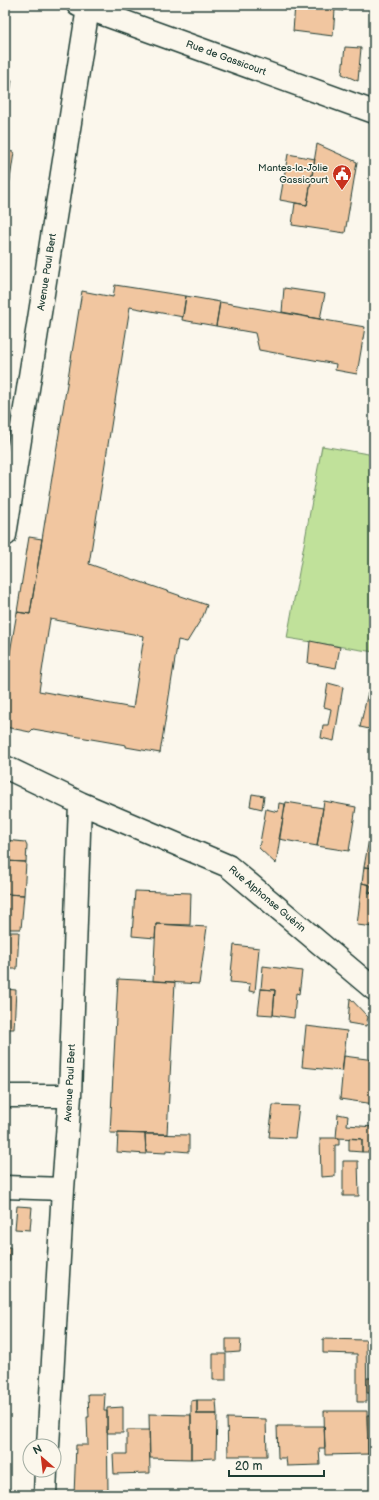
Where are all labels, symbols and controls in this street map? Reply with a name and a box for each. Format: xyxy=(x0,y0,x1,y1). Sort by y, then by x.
street label: Rue de Gassicourt xyxy=(184,38,268,78)
place label: Mantes-la-Jolie Gassicourt xyxy=(258,162,328,186)
public building icon: Mantes-la-Jolie Gassicourt xyxy=(331,163,353,191)
street label: Avenue Paul Bert xyxy=(35,233,59,311)
street label: Rue Alphonse Guérin xyxy=(226,863,308,935)
street label: Avenue Paul Bert xyxy=(62,1044,78,1122)
north arrow xyxy=(22,1438,62,1478)
text: N xyxy=(31,1442,44,1457)
scale bar xyxy=(229,1452,324,1478)
text: 20 m xyxy=(235,1459,262,1474)

